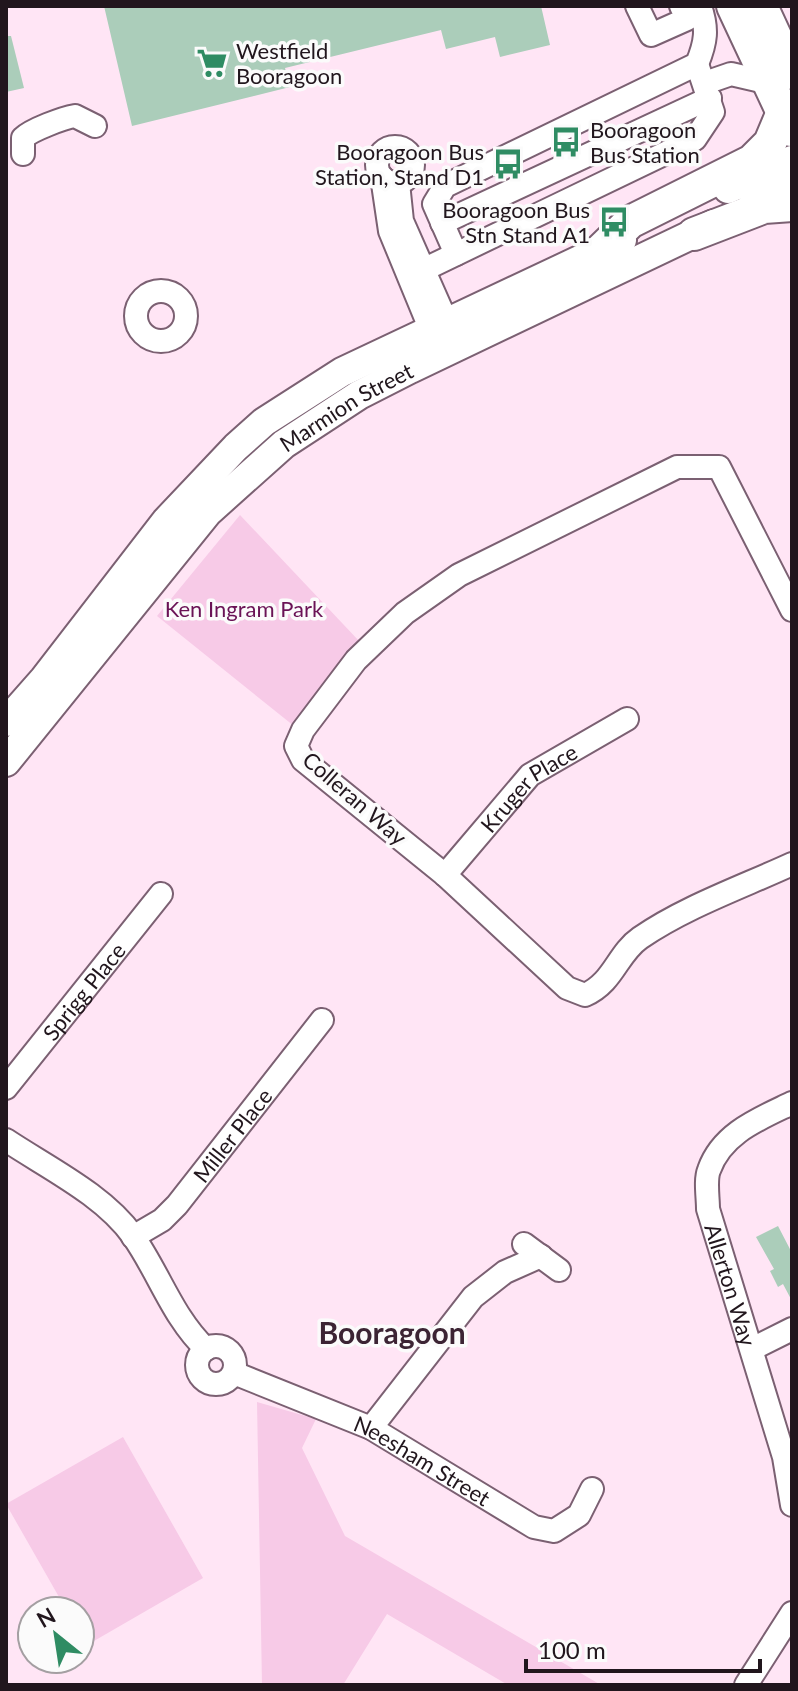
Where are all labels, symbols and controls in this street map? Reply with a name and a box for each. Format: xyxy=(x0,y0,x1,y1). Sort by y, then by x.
place label: Westfield Booragoon xyxy=(236,37,342,89)
supermarket icon: Westfield Booragoon xyxy=(195,46,229,80)
place label: Booragoon Bus Station xyxy=(590,116,700,168)
bus stop icon: Booragoon Bus Station xyxy=(549,125,583,159)
place label: Booragoon Bus Station, Stand D1 xyxy=(315,138,484,190)
bus stop icon: Booragoon Bus Station, Stand D1 xyxy=(491,147,525,181)
place label: Booragoon Bus Stn Stand A1 xyxy=(442,196,590,248)
bus stop icon: Booragoon Bus Stn Stand A1 xyxy=(597,205,631,239)
street label: Marmion Street xyxy=(274,356,417,457)
park label: Ken Ingram Park xyxy=(165,595,324,622)
street label: Kruger Place xyxy=(474,737,582,837)
street label: Colleran Way xyxy=(298,746,413,851)
street label: Sprigg Place xyxy=(36,937,130,1045)
street label: Miller Place xyxy=(187,1082,277,1187)
street label: Allerton Way xyxy=(700,1220,763,1350)
district label: Booragoon xyxy=(318,1314,466,1350)
street label: Neesham Street xyxy=(350,1409,496,1511)
north arrow xyxy=(16,1595,96,1675)
text: N xyxy=(32,1601,60,1633)
scale bar xyxy=(526,1623,760,1673)
text: 100 m xyxy=(538,1635,606,1664)

